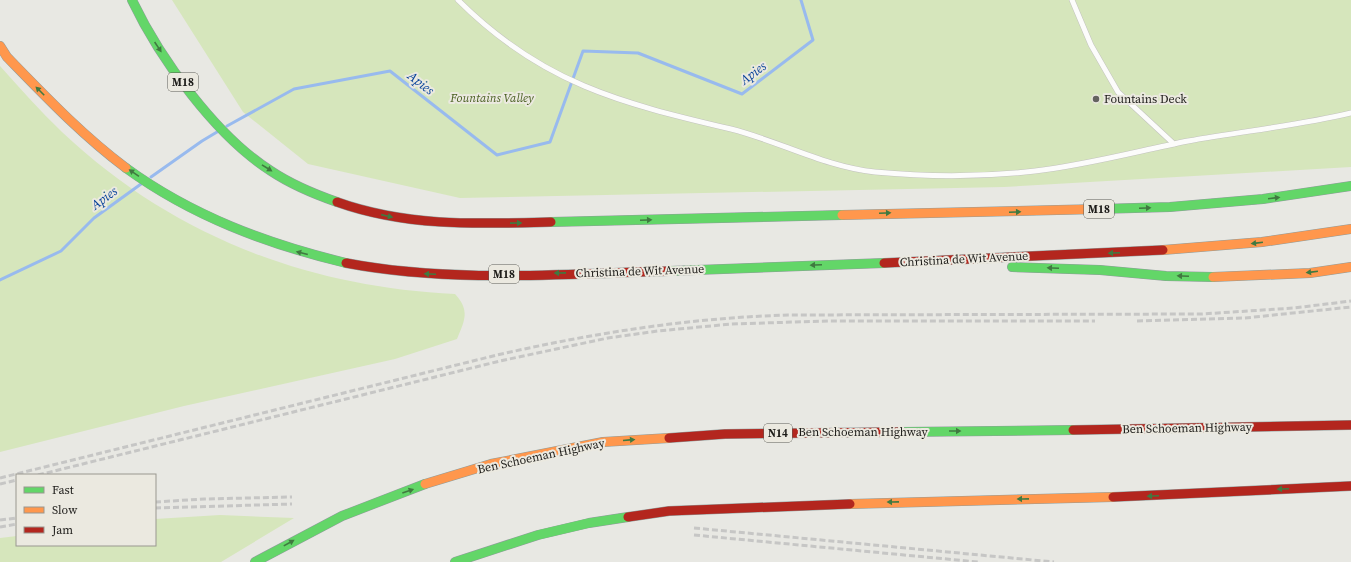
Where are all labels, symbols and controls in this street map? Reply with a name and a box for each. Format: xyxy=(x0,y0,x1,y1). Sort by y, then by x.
one-way arrow xyxy=(154,41,162,52)
water label: Apies xyxy=(736,57,770,89)
water label: Apies xyxy=(404,67,438,99)
road number: M18 xyxy=(168,73,198,91)
one-way arrow xyxy=(35,86,45,96)
park label: Fountains Valley xyxy=(449,90,534,106)
place label: Fountains Deck xyxy=(1104,91,1187,107)
marker: Fountains Deck xyxy=(1091,94,1101,104)
one-way arrow xyxy=(261,164,273,171)
one-way arrow xyxy=(129,169,139,177)
water label: Apies xyxy=(86,182,121,214)
one-way arrow xyxy=(1268,195,1280,201)
road number: M18 xyxy=(1084,200,1114,218)
one-way arrow xyxy=(1139,204,1151,211)
one-way arrow xyxy=(1009,209,1022,215)
one-way arrow xyxy=(879,210,891,217)
one-way arrow xyxy=(381,213,393,219)
one-way arrow xyxy=(640,217,653,223)
one-way arrow xyxy=(510,220,523,226)
one-way arrow xyxy=(1251,240,1263,246)
street label: Christina de Wit Avenue xyxy=(899,248,1029,270)
one-way arrow xyxy=(296,249,309,255)
one-way arrow xyxy=(1107,250,1120,256)
street label: Christina de Wit Avenue xyxy=(575,261,705,281)
one-way arrow xyxy=(810,262,822,269)
road number: M18 xyxy=(489,265,519,283)
one-way arrow xyxy=(1047,265,1059,272)
one-way arrow xyxy=(1306,269,1318,276)
one-way arrow xyxy=(553,270,566,276)
one-way arrow xyxy=(423,271,436,277)
one-way arrow xyxy=(1176,273,1189,279)
street label: Ben Schoeman Highway xyxy=(1122,419,1253,437)
road number: N14 xyxy=(764,424,792,442)
street label: Ben Schoeman Highway xyxy=(798,424,929,440)
one-way arrow xyxy=(949,428,962,434)
street label: Ben Schoeman Highway xyxy=(476,435,607,477)
one-way arrow xyxy=(623,436,635,443)
legend xyxy=(16,474,156,546)
text: Fast xyxy=(52,482,74,498)
one-way arrow xyxy=(1276,486,1289,492)
one-way arrow xyxy=(402,487,414,493)
one-way arrow xyxy=(1147,492,1159,499)
one-way arrow xyxy=(1016,496,1029,502)
one-way arrow xyxy=(887,499,899,506)
text: Slow xyxy=(52,502,78,518)
text: Jam xyxy=(51,522,73,538)
one-way arrow xyxy=(283,540,295,546)

